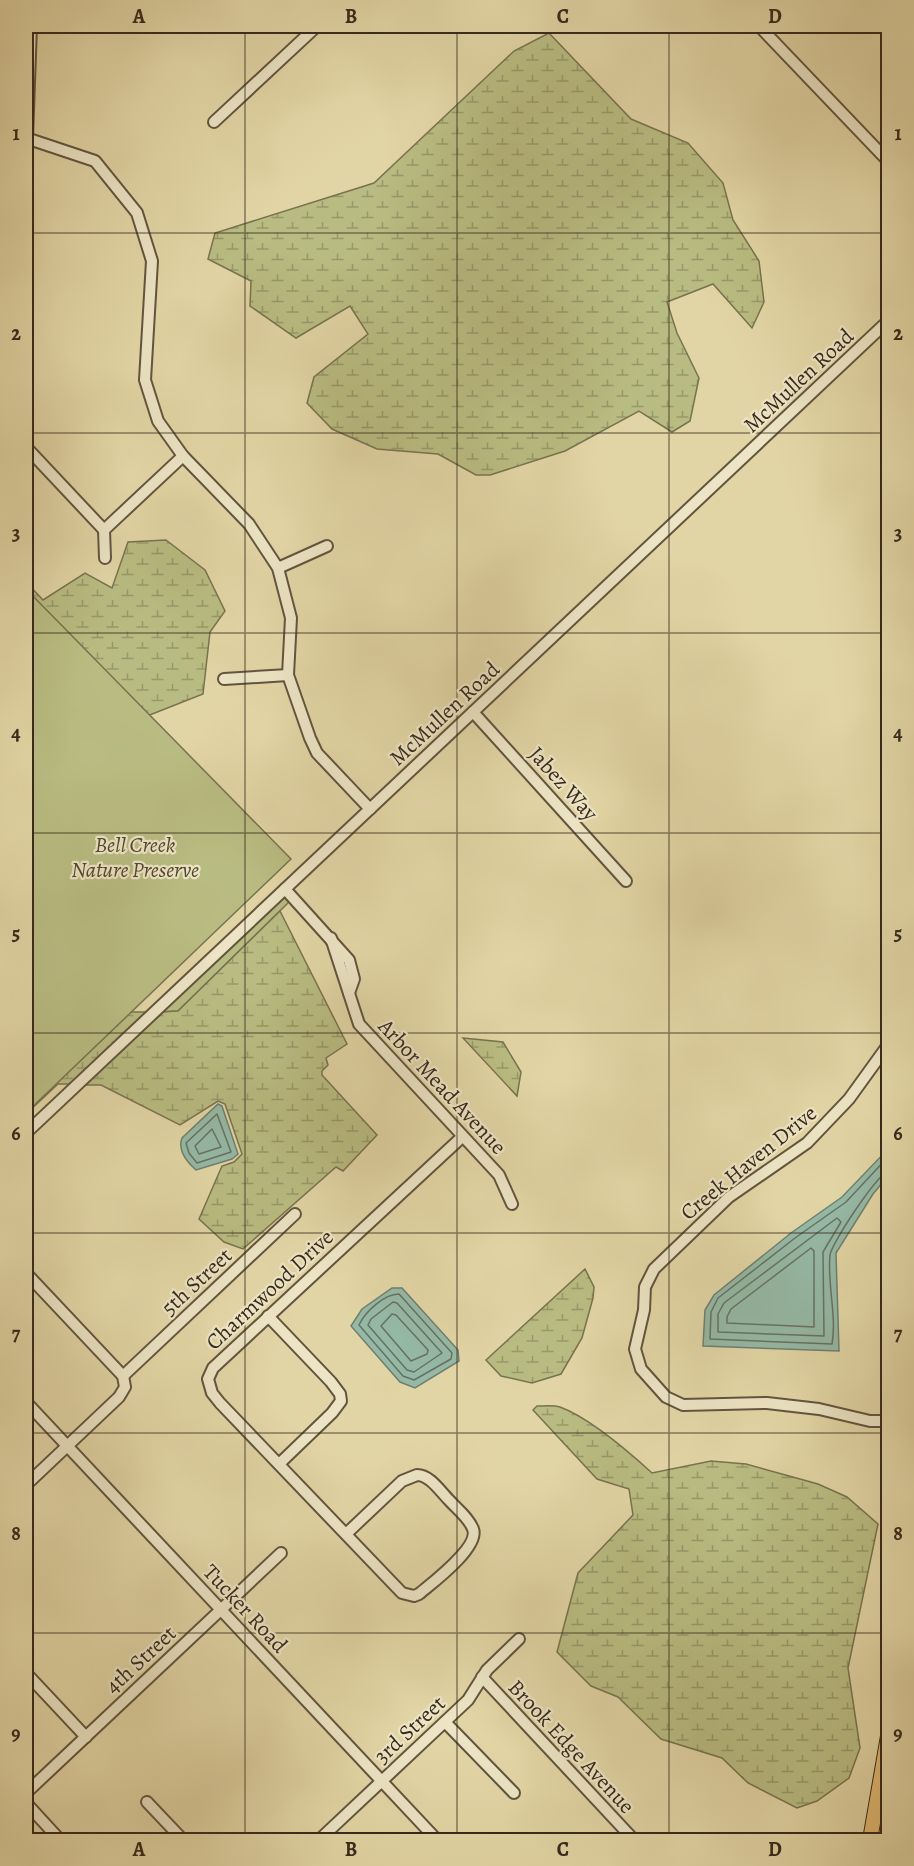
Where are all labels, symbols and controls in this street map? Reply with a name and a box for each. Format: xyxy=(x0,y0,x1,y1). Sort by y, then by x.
text: A xyxy=(132,3,146,30)
text: B xyxy=(345,3,357,30)
text: C xyxy=(557,3,569,30)
text: D xyxy=(768,3,782,30)
text: 1 xyxy=(12,120,20,147)
text: 1 xyxy=(894,120,902,147)
text: 2 xyxy=(11,320,21,347)
text: 2 xyxy=(893,320,903,347)
street label: McMullen Road xyxy=(737,322,860,440)
text: 3 xyxy=(12,520,20,547)
text: 3 xyxy=(894,520,902,547)
street label: McMullen Road xyxy=(383,655,506,773)
text: 4 xyxy=(11,720,21,747)
text: 4 xyxy=(893,720,903,747)
street label: Jabez Way xyxy=(522,740,605,828)
park label: Bell Creek Nature Preserve xyxy=(71,830,199,885)
text: 5 xyxy=(12,920,20,947)
text: 5 xyxy=(894,920,902,947)
street label: Arbor Mead Avenue xyxy=(371,1011,513,1161)
street label: Creek Haven Drive xyxy=(674,1098,823,1227)
text: 6 xyxy=(11,1120,21,1147)
text: 6 xyxy=(893,1120,903,1147)
street label: Charmwood Drive xyxy=(199,1223,340,1357)
street label: 5th Street xyxy=(155,1241,239,1322)
text: 7 xyxy=(12,1320,21,1347)
text: 7 xyxy=(894,1320,903,1347)
text: 8 xyxy=(11,1520,21,1547)
text: 8 xyxy=(893,1520,903,1547)
street label: Tucker Road xyxy=(196,1558,294,1660)
street label: 4th Street xyxy=(98,1619,183,1701)
street label: Brook Edge Avenue xyxy=(501,1673,641,1820)
street label: 3rd Street xyxy=(367,1689,452,1771)
text: 9 xyxy=(11,1720,21,1747)
text: 9 xyxy=(893,1720,903,1747)
text: A xyxy=(132,1836,146,1863)
text: B xyxy=(345,1836,357,1863)
text: C xyxy=(557,1836,569,1863)
text: D xyxy=(768,1836,782,1863)

